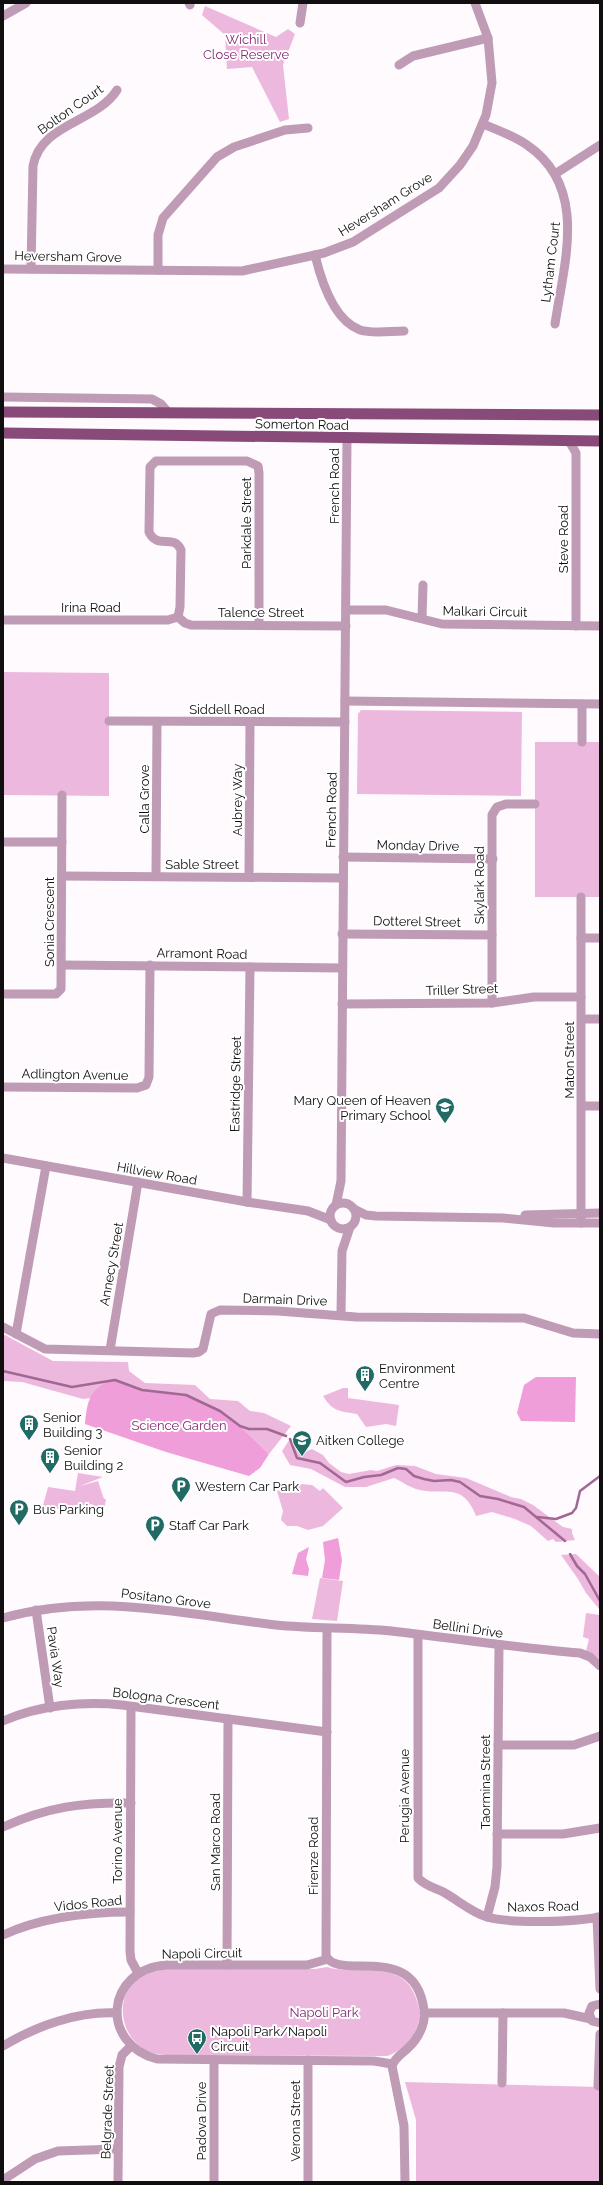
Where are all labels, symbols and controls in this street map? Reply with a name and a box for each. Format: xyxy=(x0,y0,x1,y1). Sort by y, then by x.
park label: Wichill Close Reserve xyxy=(203,32,289,62)
street label: Bolton Court xyxy=(35,81,106,137)
street label: Heversham Grove xyxy=(336,169,435,239)
street label: Lytham Court xyxy=(538,220,563,303)
street label: Heversham Grove xyxy=(14,248,122,265)
street label: Somerton Road xyxy=(255,416,349,433)
street label: French Road xyxy=(327,448,342,524)
street label: Parkdale Street xyxy=(239,476,254,569)
street label: Steve Road xyxy=(556,505,571,573)
street label: Irina Road xyxy=(61,600,121,615)
street label: Malkari Circuit xyxy=(442,603,528,620)
street label: Talence Street xyxy=(218,605,305,620)
street label: Siddell Road xyxy=(189,702,265,717)
street label: Calla Grove xyxy=(137,764,152,833)
street label: Aubrey Way xyxy=(230,764,245,836)
street label: French Road xyxy=(323,772,340,848)
street label: Monday Drive xyxy=(377,837,460,854)
street label: Skylark Road xyxy=(472,846,487,924)
street label: Sable Street xyxy=(165,857,239,872)
street label: Sonia Crescent xyxy=(42,876,57,967)
street label: Dotterel Street xyxy=(373,913,462,930)
street label: Arramont Road xyxy=(156,945,248,962)
street label: Triller Street xyxy=(426,981,499,998)
street label: Maton Street xyxy=(562,1021,577,1099)
street label: Eastridge Street xyxy=(227,1035,244,1132)
street label: Adlington Avenue xyxy=(21,1066,129,1083)
place label: Mary Queen of Heaven Primary School xyxy=(294,1093,431,1123)
school or university icon: Mary Queen of Heaven Primary School xyxy=(434,1096,456,1124)
street label: Hillview Road xyxy=(116,1159,198,1188)
street label: Annecy Street xyxy=(97,1220,126,1307)
street label: Darmain Drive xyxy=(242,1291,328,1308)
place label: Environment Centre xyxy=(379,1361,456,1391)
building icon: Environment Centre xyxy=(354,1364,376,1392)
place label: Senior Building 3 xyxy=(43,1410,103,1440)
building icon: Senior Building 3 xyxy=(18,1413,40,1441)
park label: Science Garden xyxy=(131,1418,227,1433)
school or university icon: Aitken College xyxy=(291,1429,313,1457)
place label: Aitken College xyxy=(316,1433,404,1448)
place label: Senior Building 2 xyxy=(64,1443,124,1473)
building icon: Senior Building 2 xyxy=(39,1446,61,1474)
parking icon: Western Car Park xyxy=(170,1475,192,1503)
place label: Western Car Park xyxy=(195,1479,299,1494)
parking icon: Bus Parking xyxy=(8,1498,30,1526)
place label: Bus Parking xyxy=(33,1502,104,1517)
parking icon: Staff Car Park xyxy=(144,1514,166,1542)
place label: Staff Car Park xyxy=(169,1518,249,1533)
street label: Positano Grove xyxy=(120,1586,212,1611)
street label: Bellini Drive xyxy=(432,1616,504,1641)
street label: Pavia Way xyxy=(44,1626,67,1689)
street label: Bologna Crescent xyxy=(112,1685,221,1713)
street label: Taormina Street xyxy=(478,1734,493,1829)
street label: Perugia Avenue xyxy=(397,1748,412,1843)
street label: San Marco Road xyxy=(208,1793,223,1891)
street label: Torino Avenue xyxy=(110,1798,125,1884)
street label: Firenze Road xyxy=(306,1817,321,1895)
street label: Vidos Road xyxy=(53,1892,123,1915)
street label: Naxos Road xyxy=(507,1898,579,1915)
street label: Napoli Circuit xyxy=(162,1945,243,1962)
park label: Napoli Park xyxy=(289,2005,359,2020)
place label: Napoli Park/Napoli Circuit xyxy=(211,2024,327,2054)
bus stop icon: Napoli Park/Napoli Circuit xyxy=(186,2027,208,2055)
street label: Belgrade Street xyxy=(98,2064,117,2160)
street label: Verona Street xyxy=(288,2080,303,2162)
street label: Padova Drive xyxy=(194,2081,209,2160)

